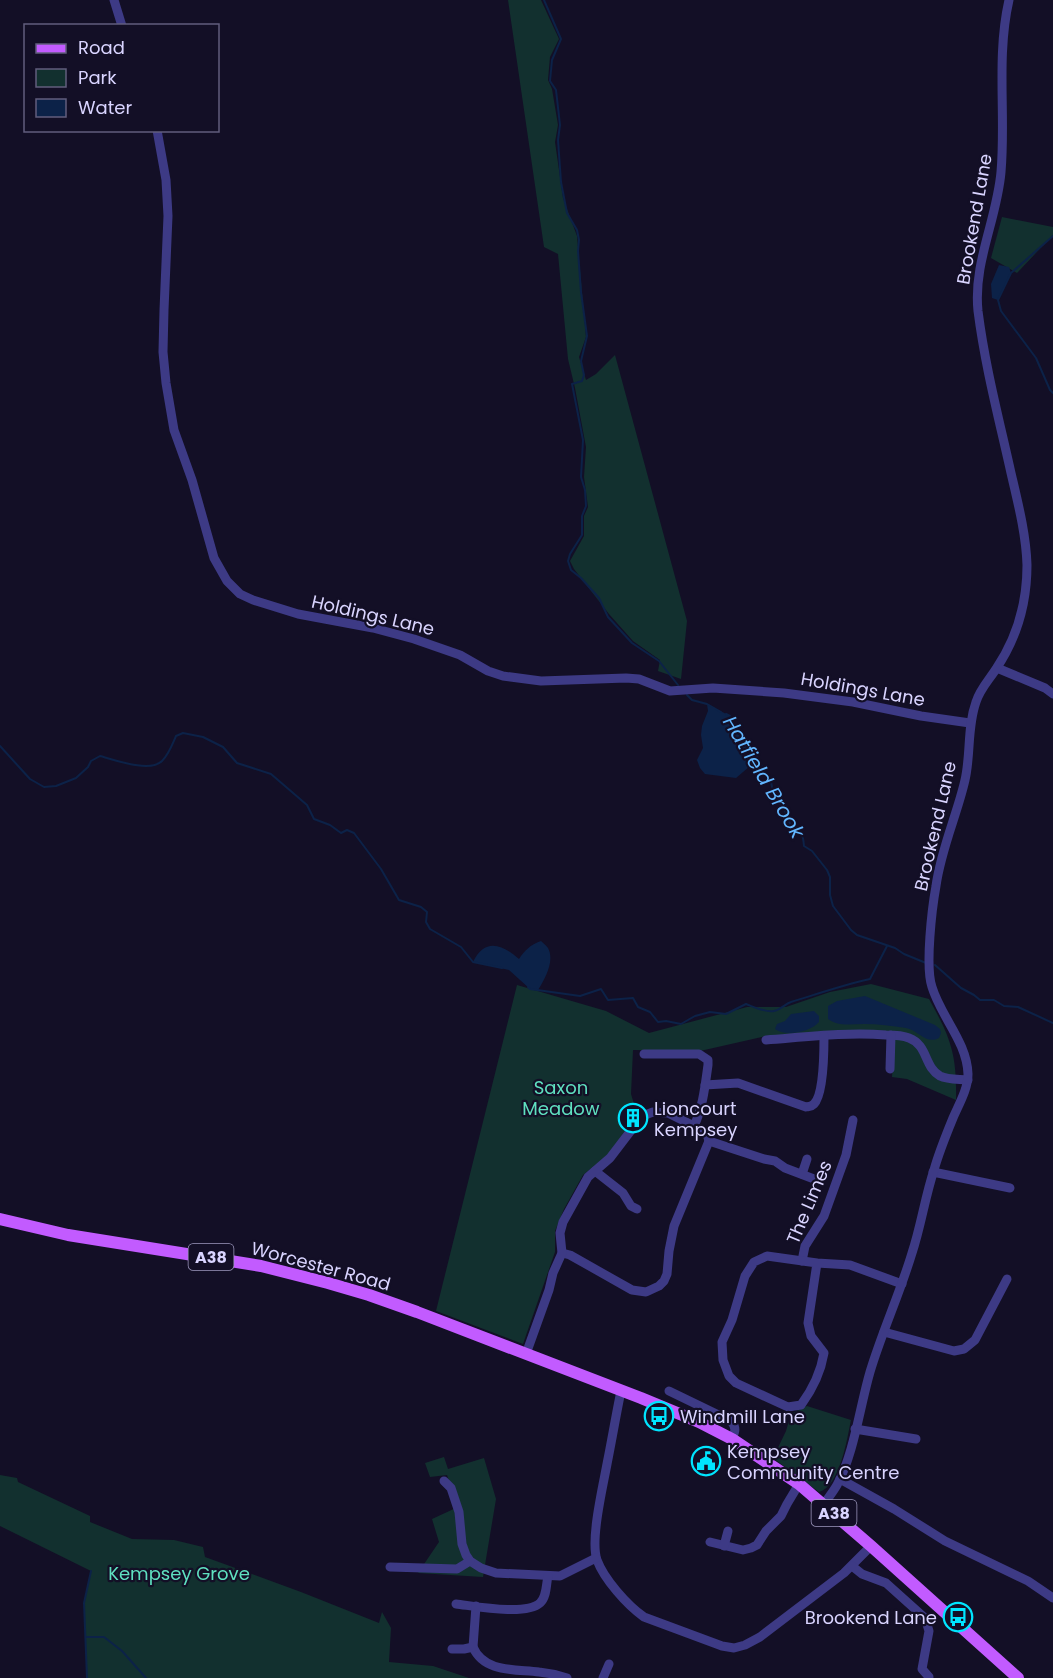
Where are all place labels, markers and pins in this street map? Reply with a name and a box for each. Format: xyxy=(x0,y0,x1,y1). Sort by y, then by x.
place label: Lioncourt Kempsey xyxy=(654,1096,737,1142)
building icon: Lioncourt Kempsey xyxy=(617,1102,649,1134)
bus stop icon: Windmill Lane xyxy=(643,1400,675,1432)
place label: Windmill Lane xyxy=(680,1404,805,1429)
place label: Kempsey Community Centre xyxy=(727,1439,899,1485)
public building icon: Kempsey Community Centre xyxy=(690,1445,722,1477)
bus stop icon: Brookend Lane xyxy=(942,1601,974,1633)
place label: Brookend Lane xyxy=(805,1605,937,1630)

